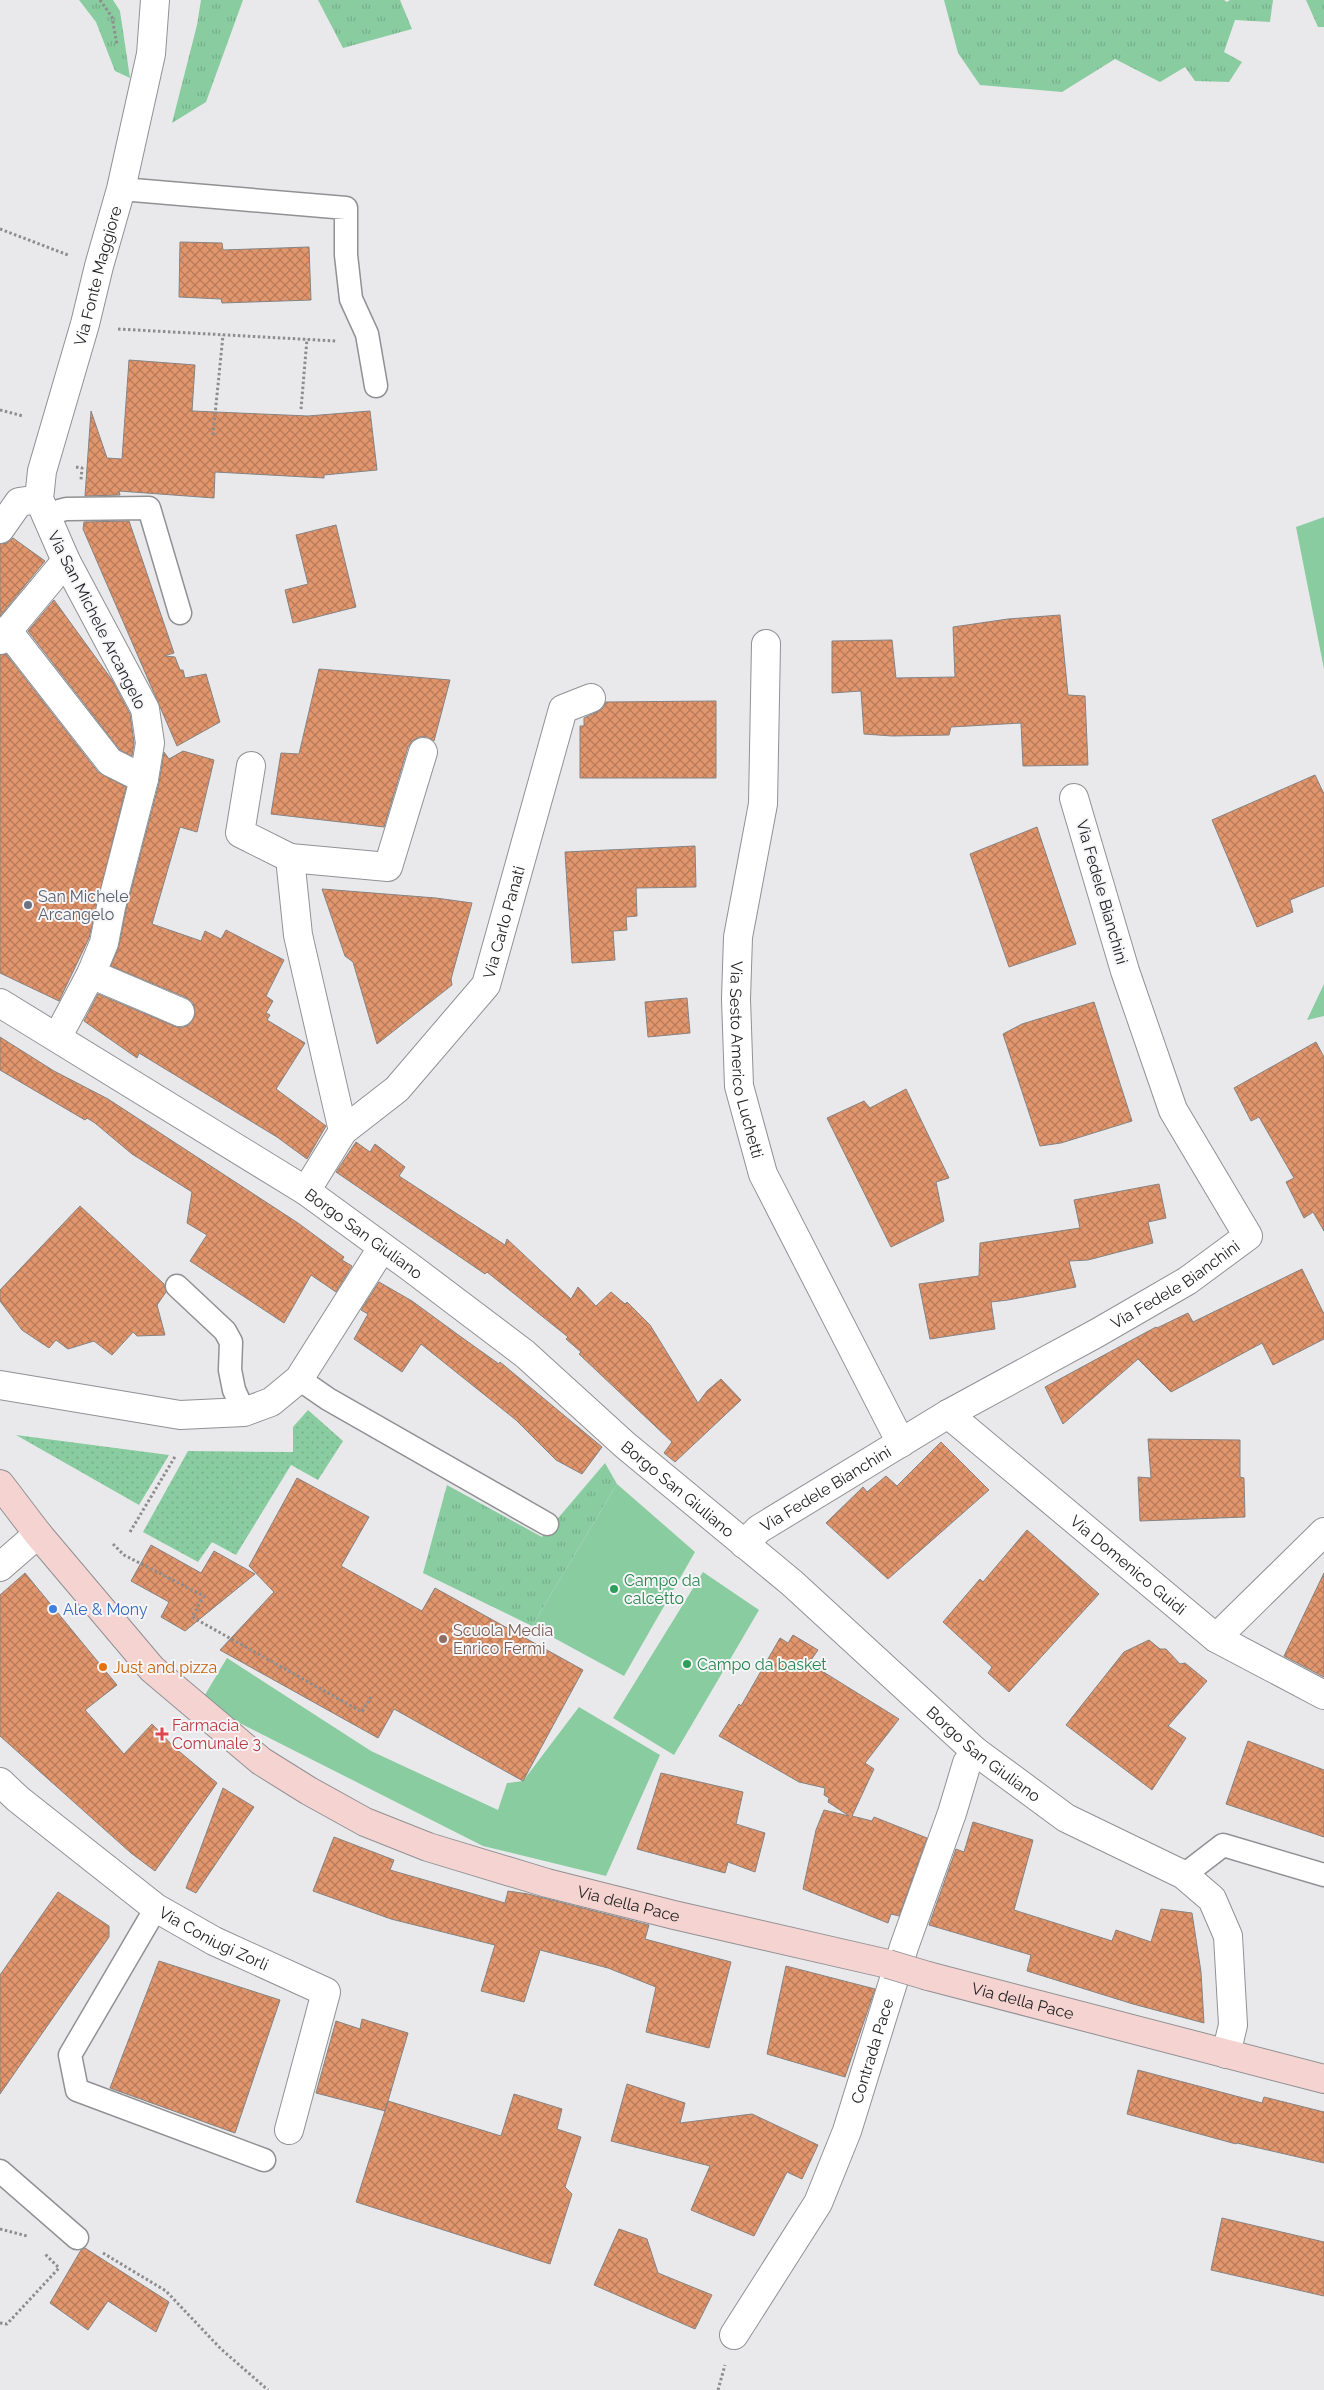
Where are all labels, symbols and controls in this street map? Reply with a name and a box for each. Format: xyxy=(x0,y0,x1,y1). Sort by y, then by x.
street label: Via Fonte Maggiore xyxy=(70,204,125,348)
street label: Via San Michele Arcangelo xyxy=(44,528,150,712)
street label: Via Fedele Bianchini xyxy=(1072,818,1132,966)
street label: Via Carlo Panati xyxy=(479,864,528,981)
place label: San Michele Arcangelo xyxy=(38,887,129,924)
marker: San Michele Arcangelo xyxy=(22,899,34,911)
street label: Via Sesto Americo Luchetti xyxy=(726,961,768,1160)
street label: Borgo San Giuliano xyxy=(302,1184,427,1283)
street label: Via Fedele Bianchini xyxy=(1107,1236,1243,1333)
street label: Borgo San Giuliano xyxy=(618,1437,738,1541)
street label: Via Fedele Bianchini xyxy=(757,1442,894,1536)
street label: Via Domenico Guidi xyxy=(1066,1511,1190,1619)
place label: Campo da calcetto xyxy=(624,1571,701,1608)
marker: Campo da calcetto xyxy=(608,1583,620,1595)
place label: Ale & Mony xyxy=(63,1600,148,1619)
marker: Ale & Mony xyxy=(47,1603,59,1615)
place label: Scuola Media Enrico Fermi xyxy=(453,1621,553,1658)
marker: Scuola Media Enrico Fermi xyxy=(437,1633,449,1645)
place label: Campo da basket xyxy=(697,1655,827,1674)
place label: Just and pizza xyxy=(113,1658,217,1677)
marker: Campo da basket xyxy=(681,1658,693,1670)
marker: Just and pizza xyxy=(97,1661,109,1673)
street label: Borgo San Giuliano xyxy=(923,1702,1044,1806)
place label: Farmacia Comunale 3 xyxy=(172,1716,261,1753)
marker: Farmacia Comunale 3 xyxy=(156,1728,168,1740)
street label: Via della Pace xyxy=(575,1882,682,1926)
street label: Via Coniugi Zorli xyxy=(156,1902,271,1974)
street label: Via della Pace xyxy=(970,1978,1076,2023)
street label: Contrada Pace xyxy=(847,1996,897,2106)

